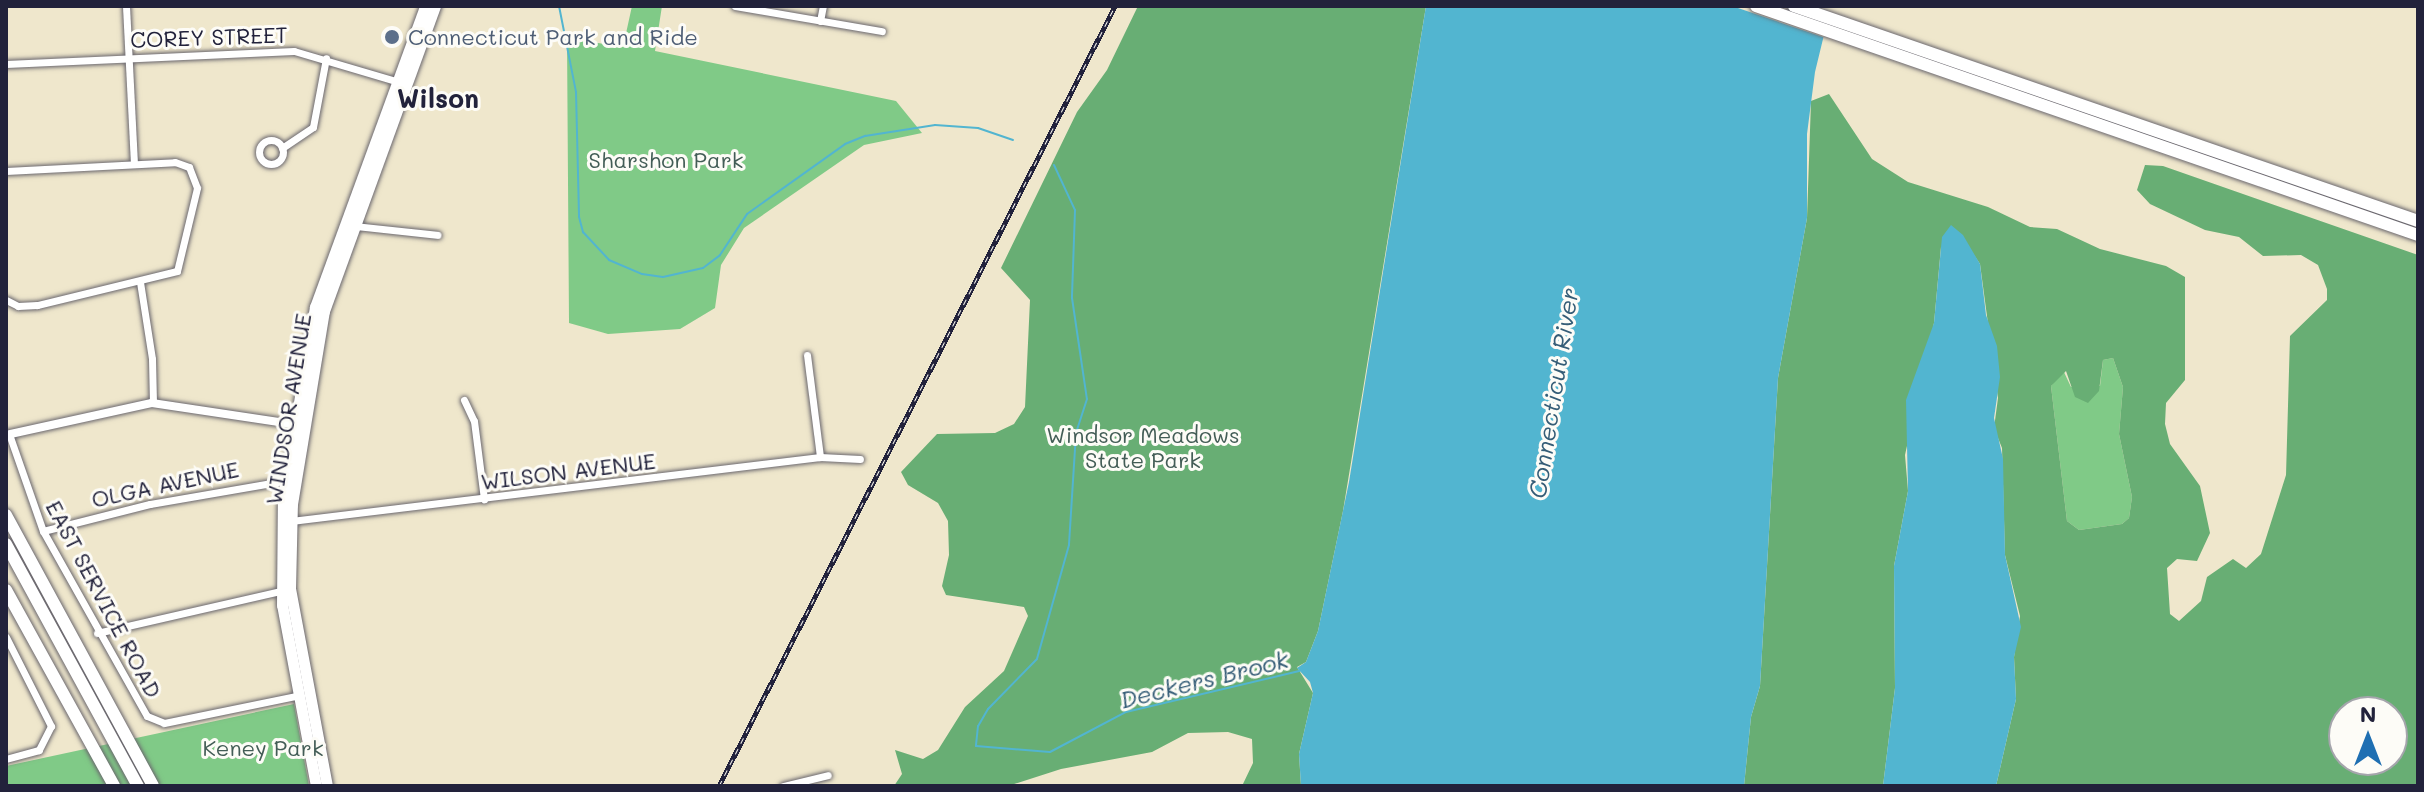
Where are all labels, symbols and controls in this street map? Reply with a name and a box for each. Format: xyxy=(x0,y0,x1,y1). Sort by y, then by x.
street label: COREY STREET xyxy=(130,21,288,53)
place label: Connecticut Park and Ride xyxy=(408,24,698,50)
marker: Connecticut Park and Ride xyxy=(383,28,401,46)
district label: Wilson xyxy=(397,83,479,115)
park label: Sharshon Park xyxy=(589,147,743,173)
water label: Connecticut River xyxy=(1522,286,1584,500)
street label: WINDSOR AVENUE xyxy=(260,311,316,507)
park label: Windsor Meadows State Park xyxy=(1046,421,1240,472)
street label: WILSON AVENUE xyxy=(479,447,657,495)
street label: OLGA AVENUE xyxy=(89,456,241,512)
street label: EAST SERVICE ROAD xyxy=(41,496,167,702)
water label: Deckers Brook xyxy=(1117,644,1291,714)
north arrow xyxy=(2328,696,2408,776)
text: N xyxy=(2360,699,2376,728)
park label: Keney Park xyxy=(202,735,324,761)

